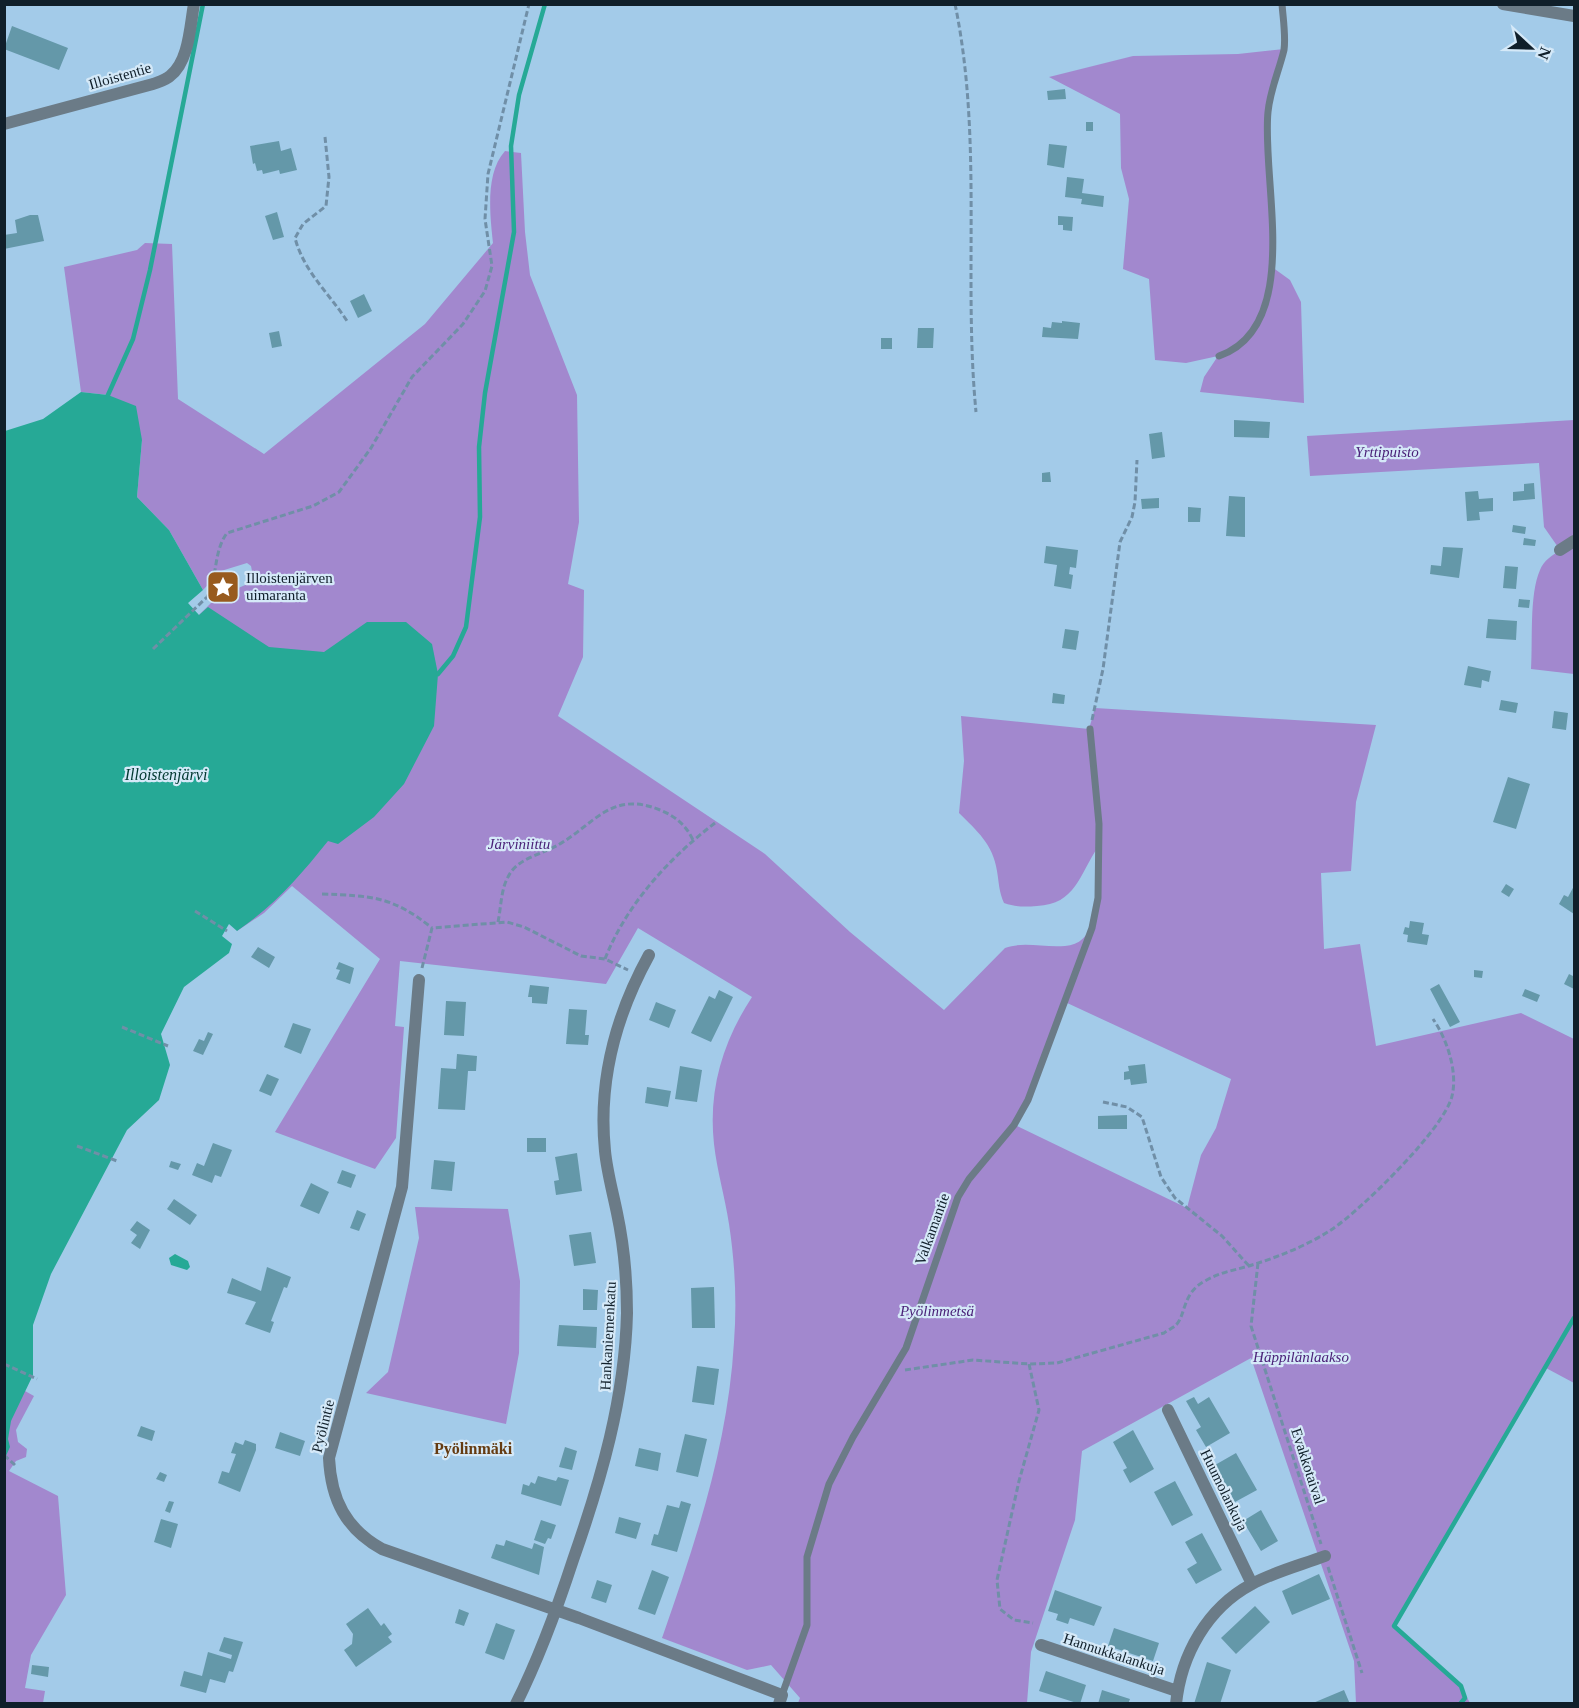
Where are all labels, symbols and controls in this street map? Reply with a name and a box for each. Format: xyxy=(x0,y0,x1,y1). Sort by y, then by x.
north arrow xyxy=(1501,18,1561,78)
text: N xyxy=(1534,45,1554,62)
street label: Illoistentie xyxy=(87,59,153,93)
park label: Yrttipuisto xyxy=(1355,444,1419,460)
place icon: Illoistenjärven uimaranta xyxy=(205,569,241,605)
place label: Illoistenjärven uimaranta xyxy=(246,570,333,603)
water label: Illoistenjärvi xyxy=(124,766,207,784)
park label: Järviniittu xyxy=(488,836,550,852)
street label: Valkamantie xyxy=(912,1191,952,1267)
street label: Hankaniemenkatu xyxy=(597,1281,619,1391)
park label: Pyölinmetsä xyxy=(899,1303,974,1319)
park label: Häppilänlaakso xyxy=(1252,1349,1349,1365)
street label: Pyölintie xyxy=(309,1397,337,1454)
street label: Evakkotaival xyxy=(1288,1426,1328,1506)
district label: Pyölinmäki xyxy=(434,1440,513,1458)
street label: Huumolankuja xyxy=(1197,1446,1251,1534)
street label: Hannukkalankuja xyxy=(1061,1630,1167,1678)

